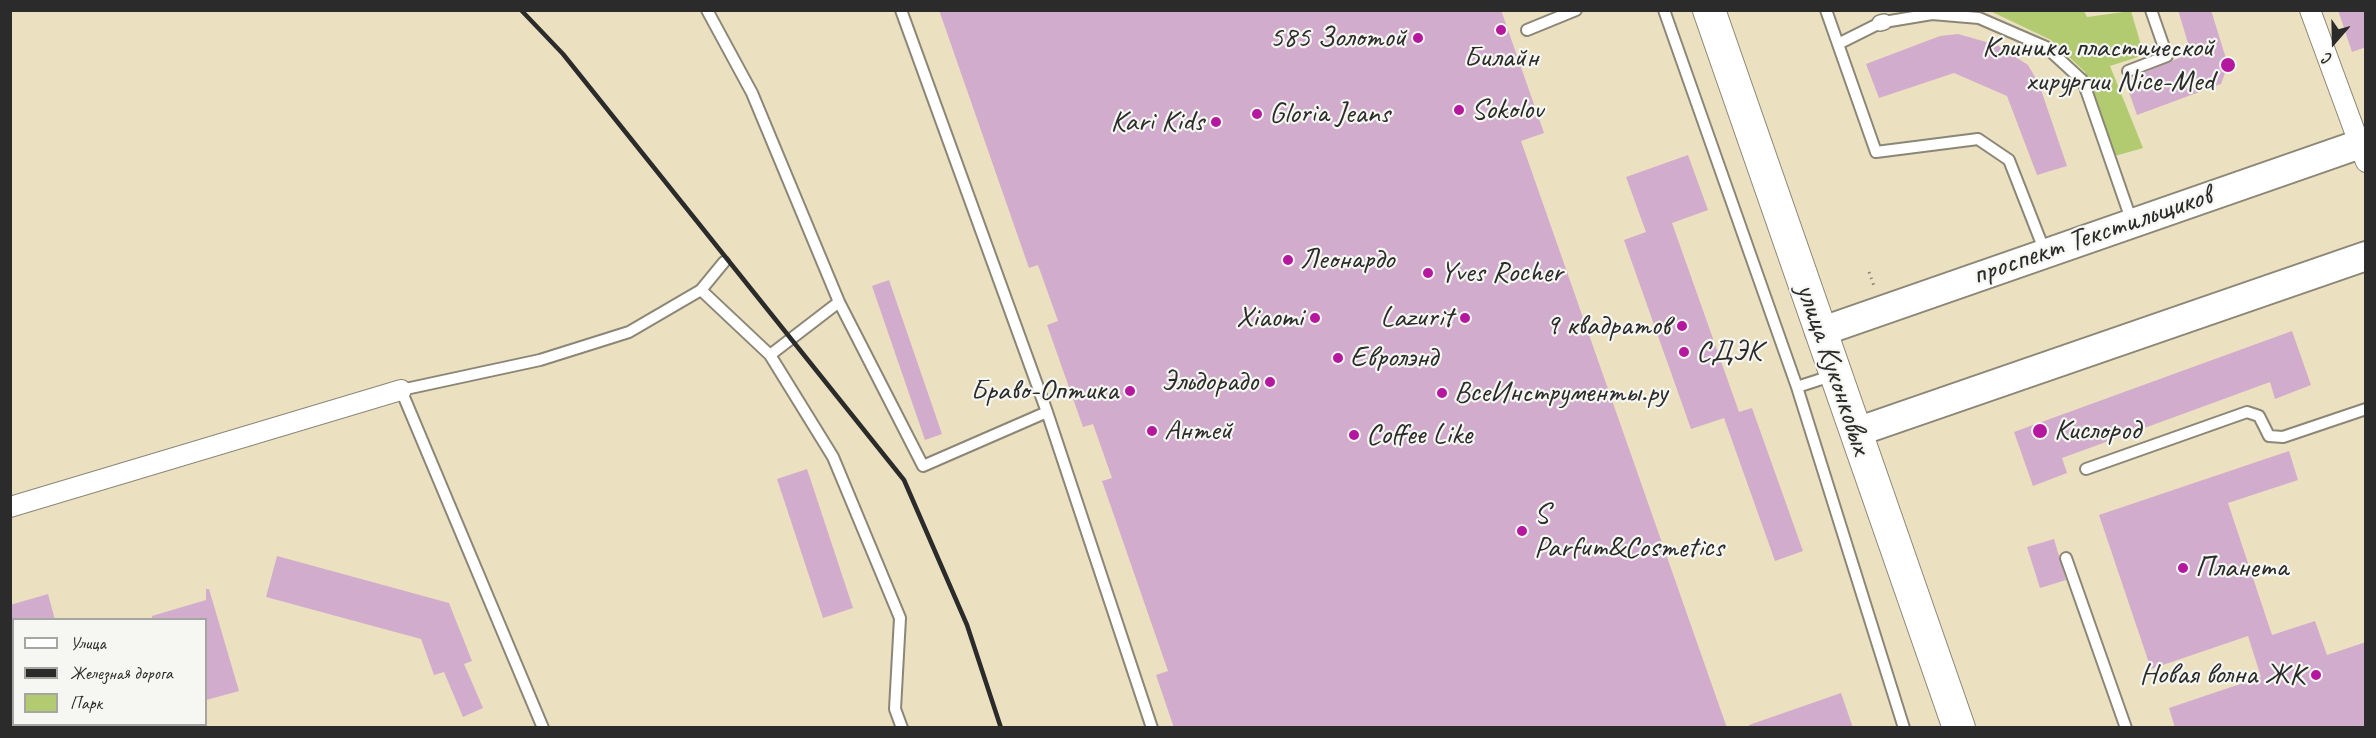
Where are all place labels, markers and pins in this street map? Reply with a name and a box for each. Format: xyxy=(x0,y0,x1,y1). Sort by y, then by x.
place label: 585 Золотой xyxy=(1270,20,1406,56)
marker: Билайн xyxy=(1494,23,1508,37)
place label: Клиника пластической хирургии Nice-Med xyxy=(1982,30,2214,100)
marker: 585 Золотой xyxy=(1411,31,1425,45)
place label: Билайн xyxy=(1464,40,1538,76)
marker: Клиника пластической хирургии Nice-Med xyxy=(2219,56,2237,74)
place label: Sokolov xyxy=(1471,92,1543,128)
place label: Gloria Jeans xyxy=(1269,96,1390,132)
marker: Sokolov xyxy=(1452,103,1466,117)
place label: Kari Kids xyxy=(1111,104,1204,140)
marker: Gloria Jeans xyxy=(1250,107,1264,121)
marker: Kari Kids xyxy=(1209,115,1223,129)
place label: Леонардо xyxy=(1300,242,1394,278)
marker: Леонардо xyxy=(1281,253,1295,267)
place label: Yves Rocher xyxy=(1440,255,1563,291)
marker: Yves Rocher xyxy=(1421,266,1435,280)
place label: Xiaomi xyxy=(1236,300,1303,336)
place label: Lazurit xyxy=(1380,300,1453,336)
place label: 9 квадратов xyxy=(1545,308,1670,344)
marker: Xiaomi xyxy=(1308,311,1322,325)
marker: Lazurit xyxy=(1458,311,1472,325)
marker: 9 квадратов xyxy=(1675,319,1689,333)
place label: СДЭК xyxy=(1696,334,1762,370)
place label: Евролэнд xyxy=(1350,340,1438,376)
marker: СДЭК xyxy=(1677,345,1691,359)
marker: Евролэнд xyxy=(1331,351,1345,365)
place label: Эльдорадо xyxy=(1161,364,1258,400)
place label: Браво-Оптика xyxy=(970,373,1118,409)
marker: Эльдорадо xyxy=(1263,375,1277,389)
place label: ВсеИнструменты.ру xyxy=(1454,375,1667,411)
marker: Браво-Оптика xyxy=(1123,384,1137,398)
marker: ВсеИнструменты.ру xyxy=(1435,386,1449,400)
place label: Антей xyxy=(1164,413,1232,449)
place label: Кислород xyxy=(2054,413,2141,449)
place label: Coffee Like xyxy=(1366,417,1472,453)
marker: Кислород xyxy=(2031,422,2049,440)
marker: Антей xyxy=(1145,424,1159,438)
marker: Coffee Like xyxy=(1347,428,1361,442)
place label: S Parfum&Cosmetics xyxy=(1534,496,1724,566)
marker: S Parfum&Cosmetics xyxy=(1515,524,1529,538)
place label: Планета xyxy=(2195,550,2288,586)
marker: Планета xyxy=(2176,561,2190,575)
place label: Новая волна ЖК xyxy=(2139,657,2304,693)
marker: Новая волна ЖК xyxy=(2309,668,2323,682)

